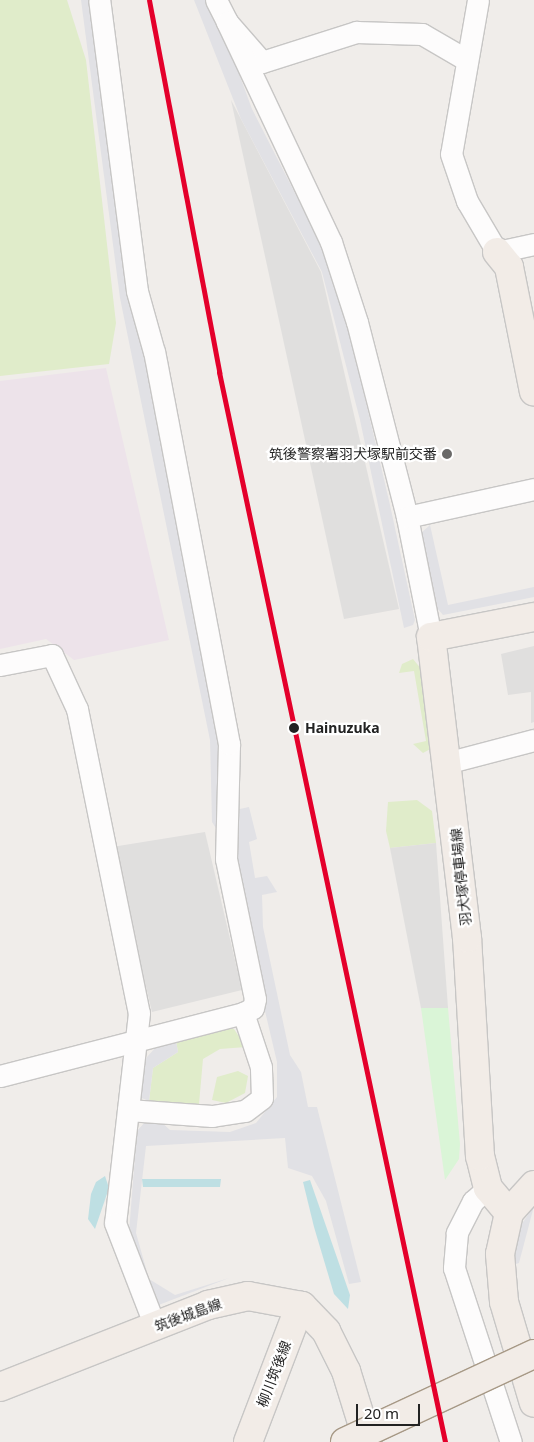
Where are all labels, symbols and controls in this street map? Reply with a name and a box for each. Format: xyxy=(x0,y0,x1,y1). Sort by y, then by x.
place label: 筑後警察署羽犬塚駅前交番 xyxy=(269,446,437,462)
marker: 筑後警察署羽犬塚駅前交番 xyxy=(441,448,453,460)
place label: Hainuzuka xyxy=(305,720,380,736)
marker: Hainuzuka xyxy=(287,721,301,735)
street label: 羽犬塚停車場線 xyxy=(448,827,474,927)
street label: 筑後城島線 xyxy=(152,1295,224,1335)
street label: 柳川筑後線 xyxy=(254,1338,294,1410)
scale bar xyxy=(359,1394,423,1426)
text: 20 m xyxy=(364,1403,399,1423)

